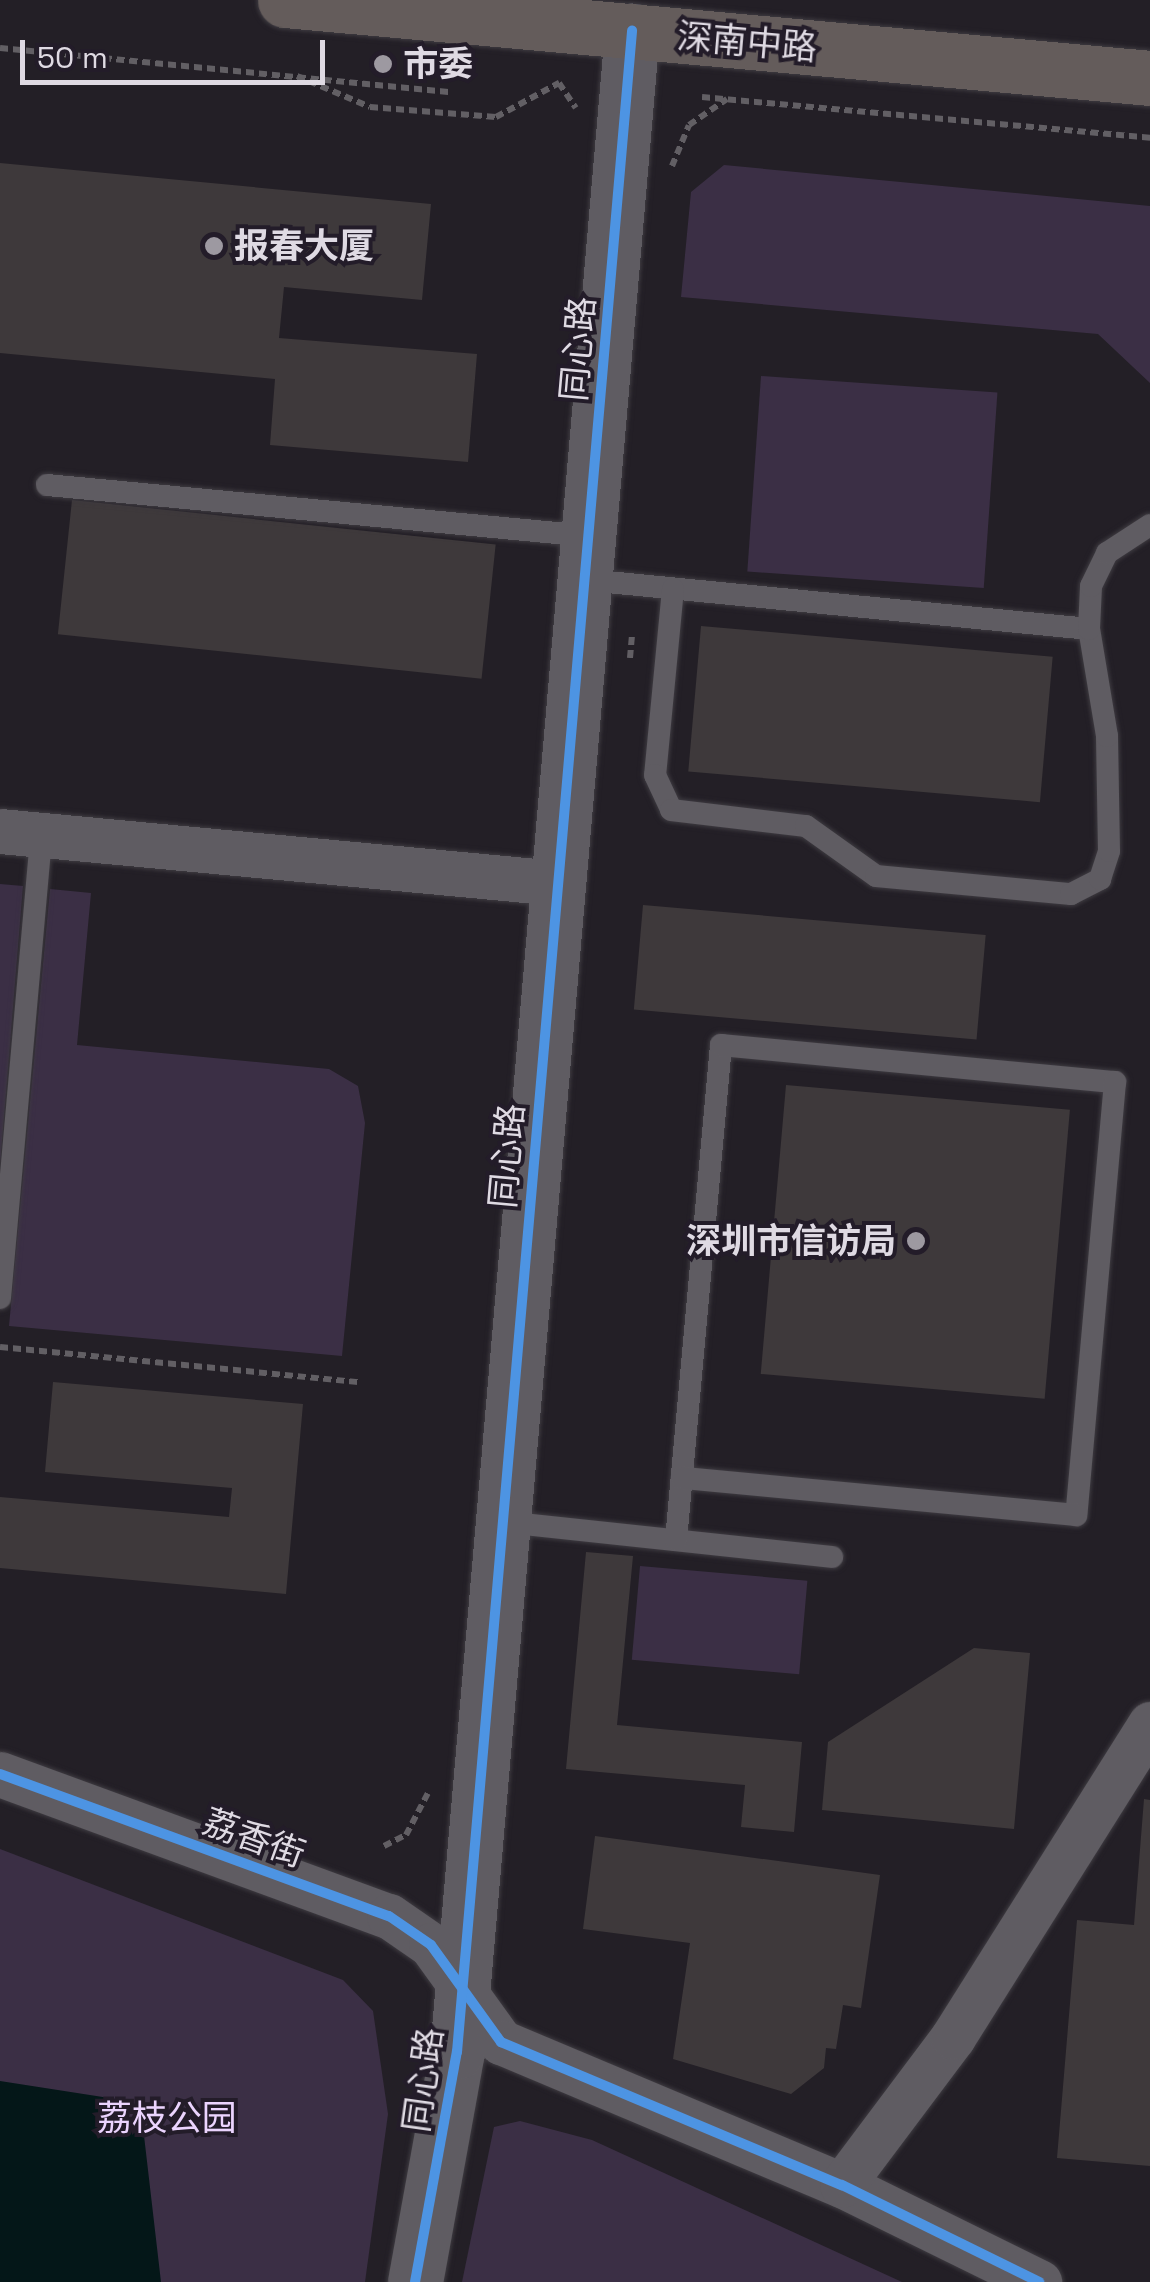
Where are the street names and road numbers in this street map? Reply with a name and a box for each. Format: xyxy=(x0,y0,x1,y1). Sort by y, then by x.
street label: 深南中路 xyxy=(675,15,819,69)
street label: 同心路 xyxy=(553,295,603,403)
street label: 同心路 xyxy=(482,1102,532,1210)
street label: 荔香街 xyxy=(197,1800,311,1876)
street label: 同心路 xyxy=(395,2025,451,2135)

